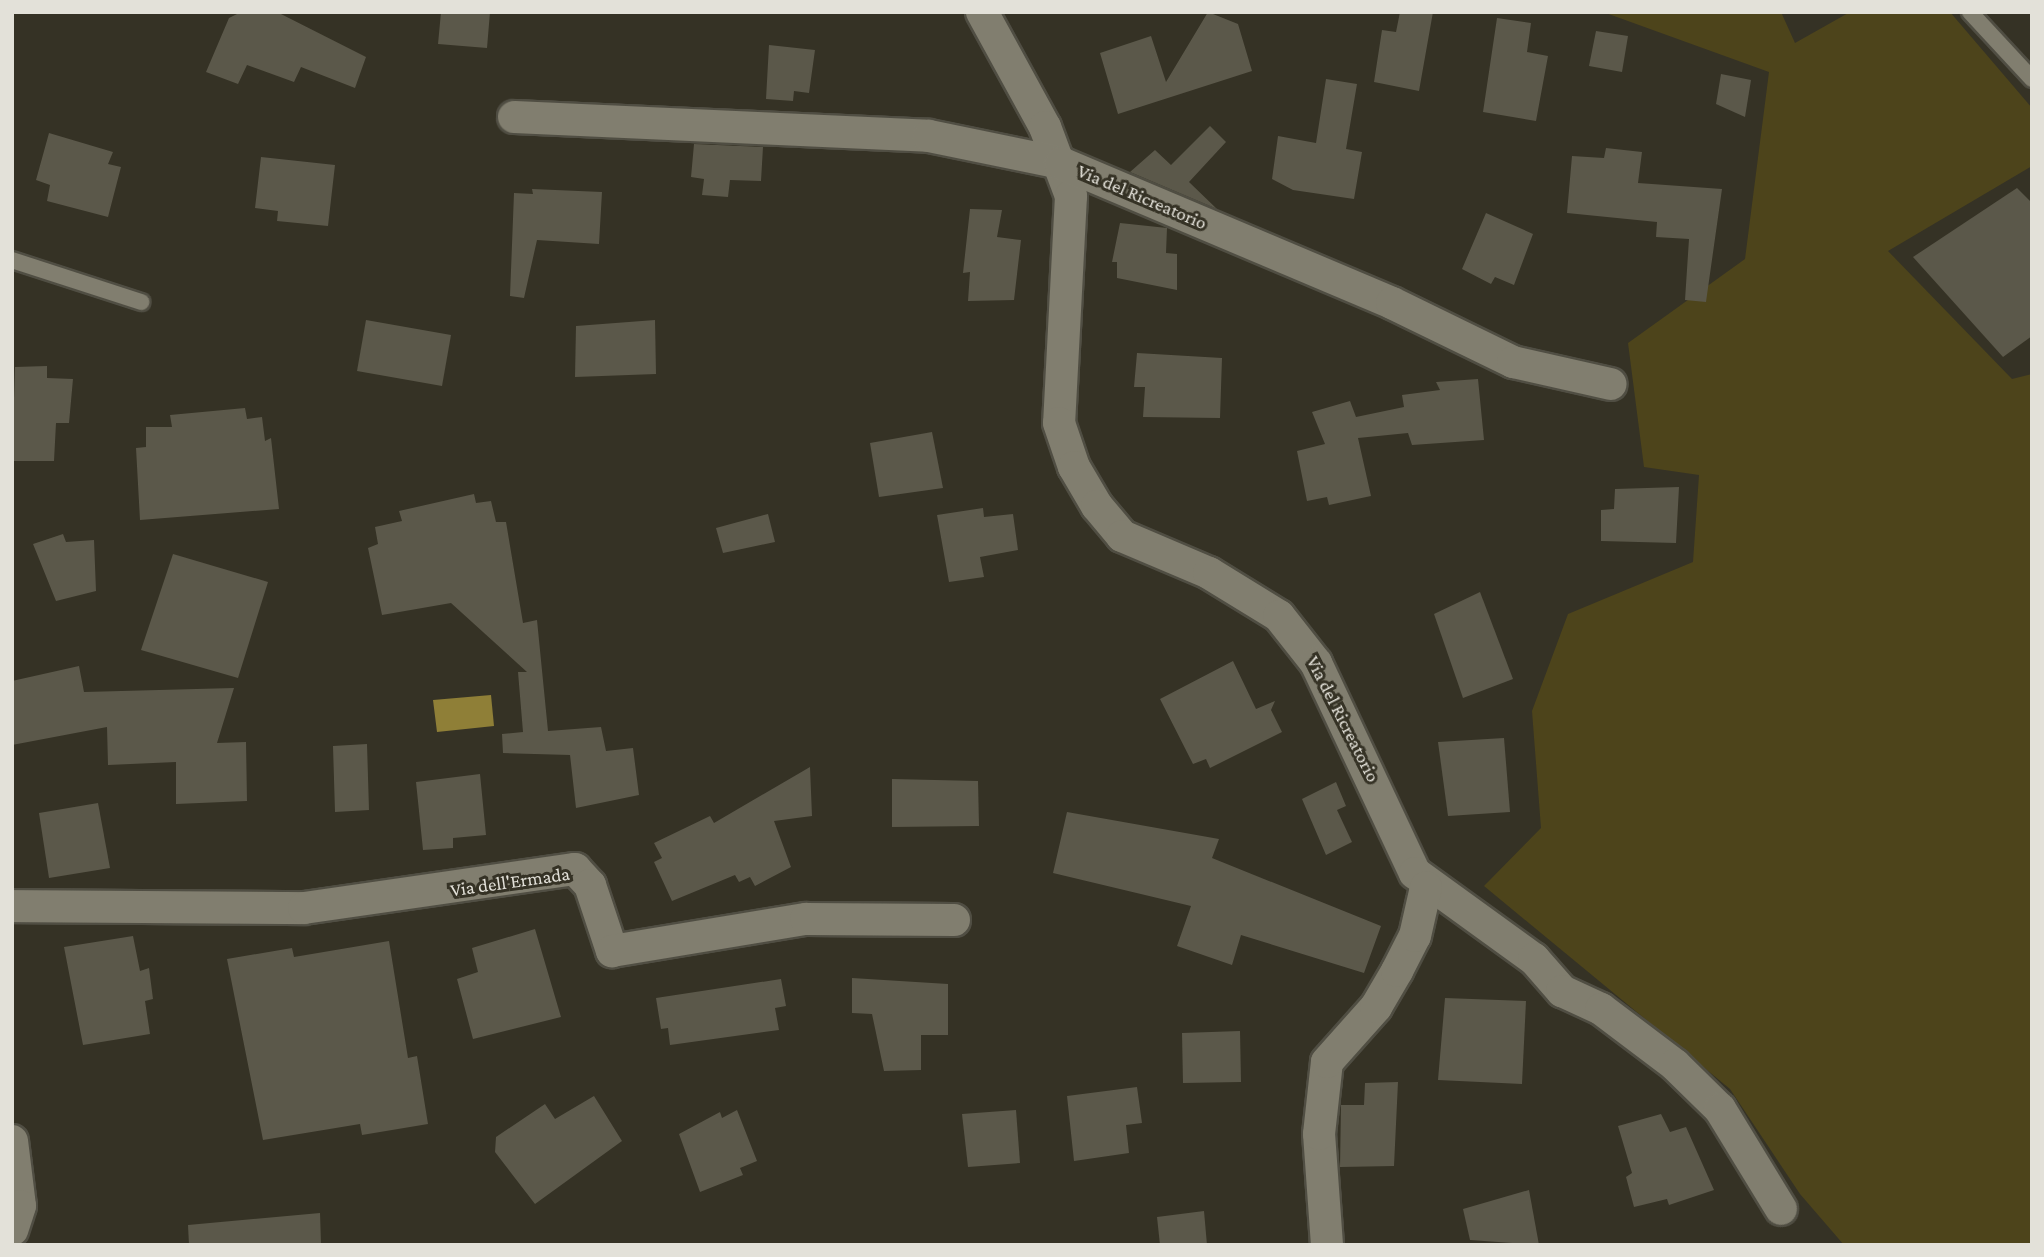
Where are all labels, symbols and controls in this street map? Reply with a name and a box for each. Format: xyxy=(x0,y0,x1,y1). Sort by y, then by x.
street label: Via del Ricreatorio xyxy=(1074,159,1210,235)
street label: Via del Ricreatorio xyxy=(1301,652,1385,786)
street label: Via dell'Ermada xyxy=(449,862,571,902)

